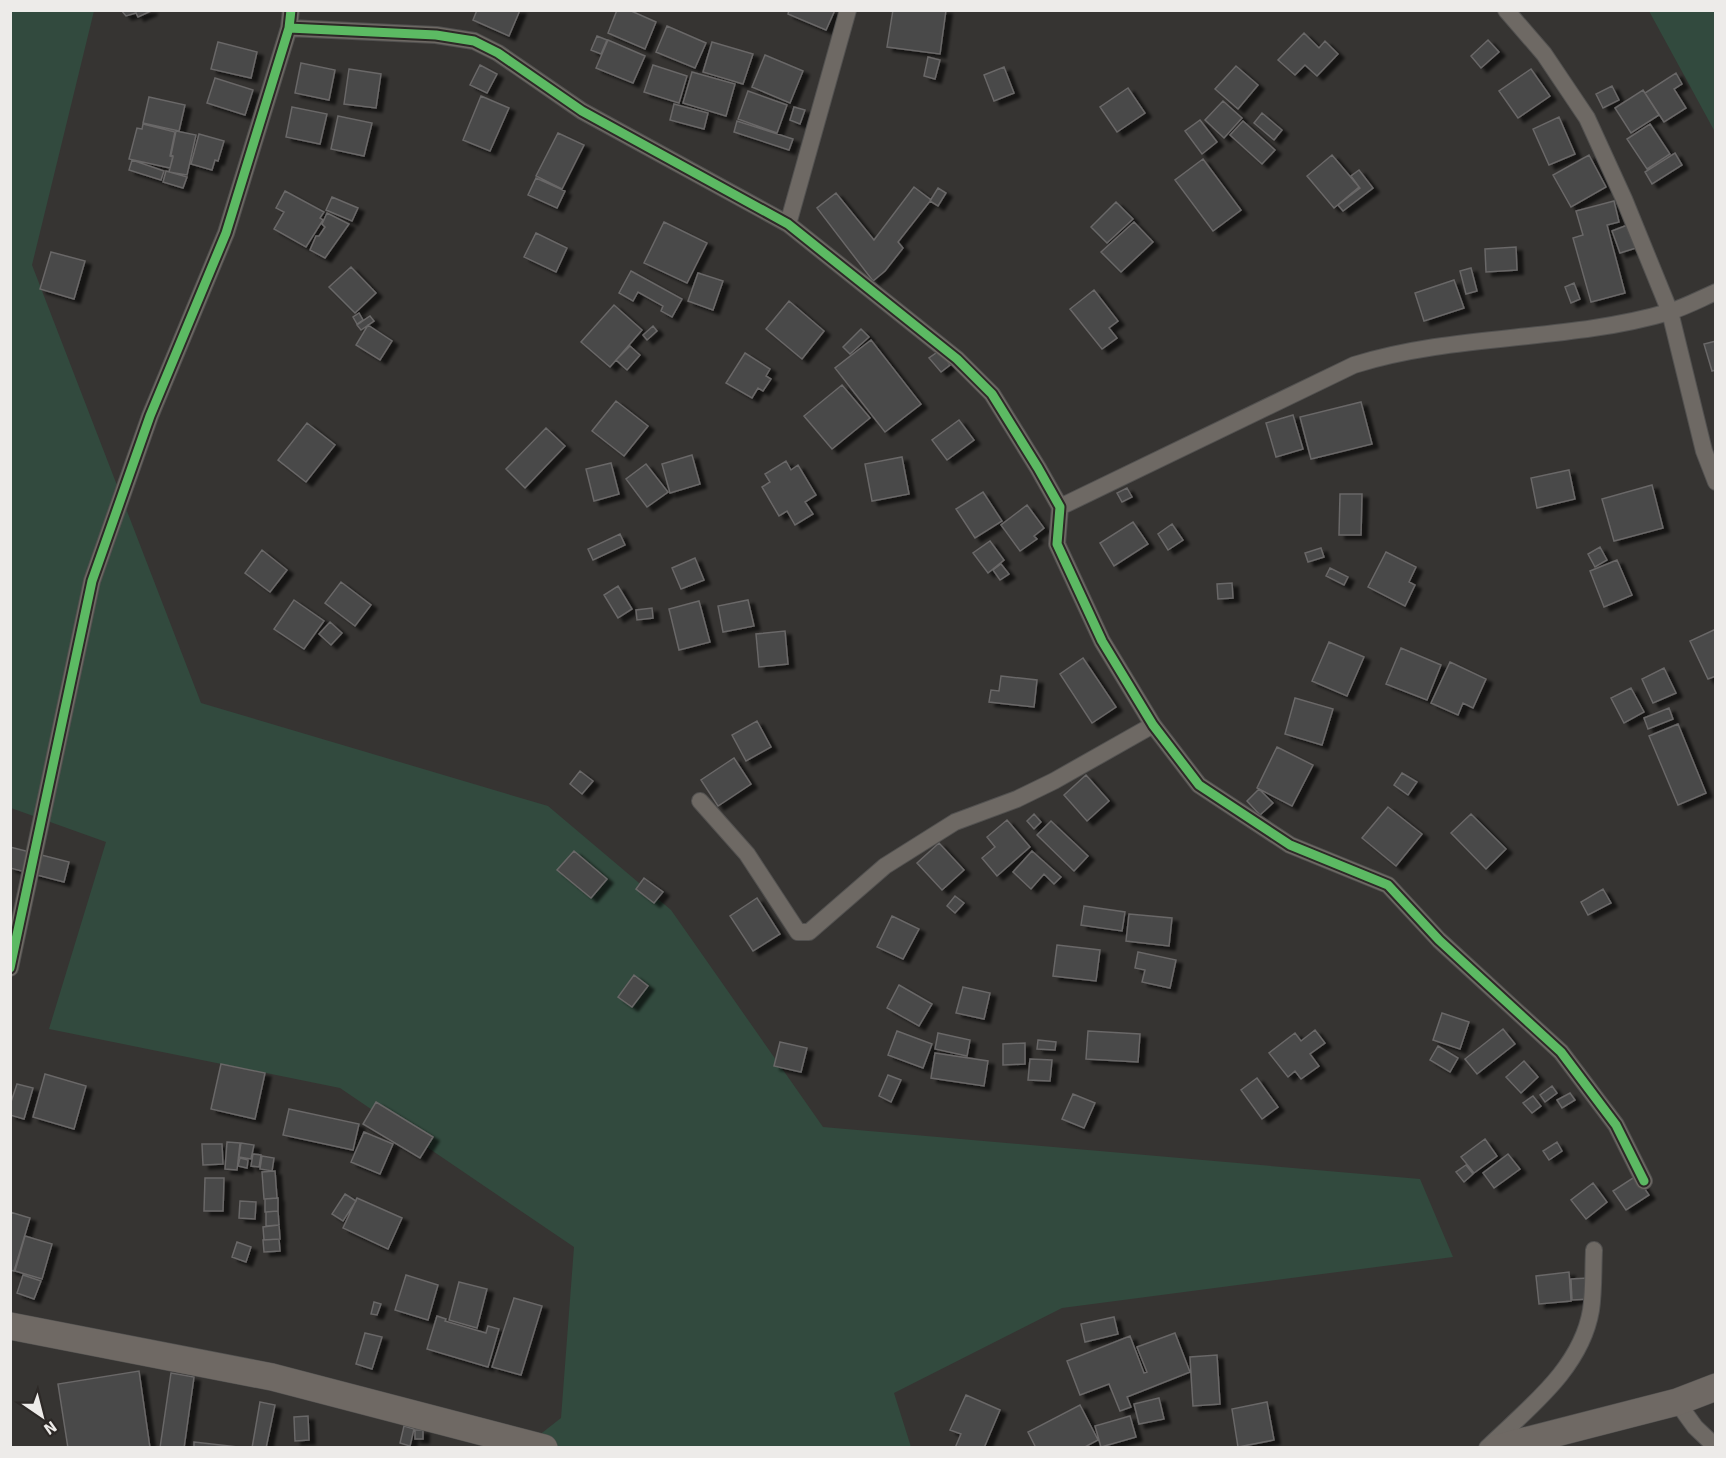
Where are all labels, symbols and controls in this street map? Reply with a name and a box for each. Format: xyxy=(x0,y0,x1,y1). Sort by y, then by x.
north arrow xyxy=(12,1386,72,1446)
text: N xyxy=(40,1416,60,1439)

